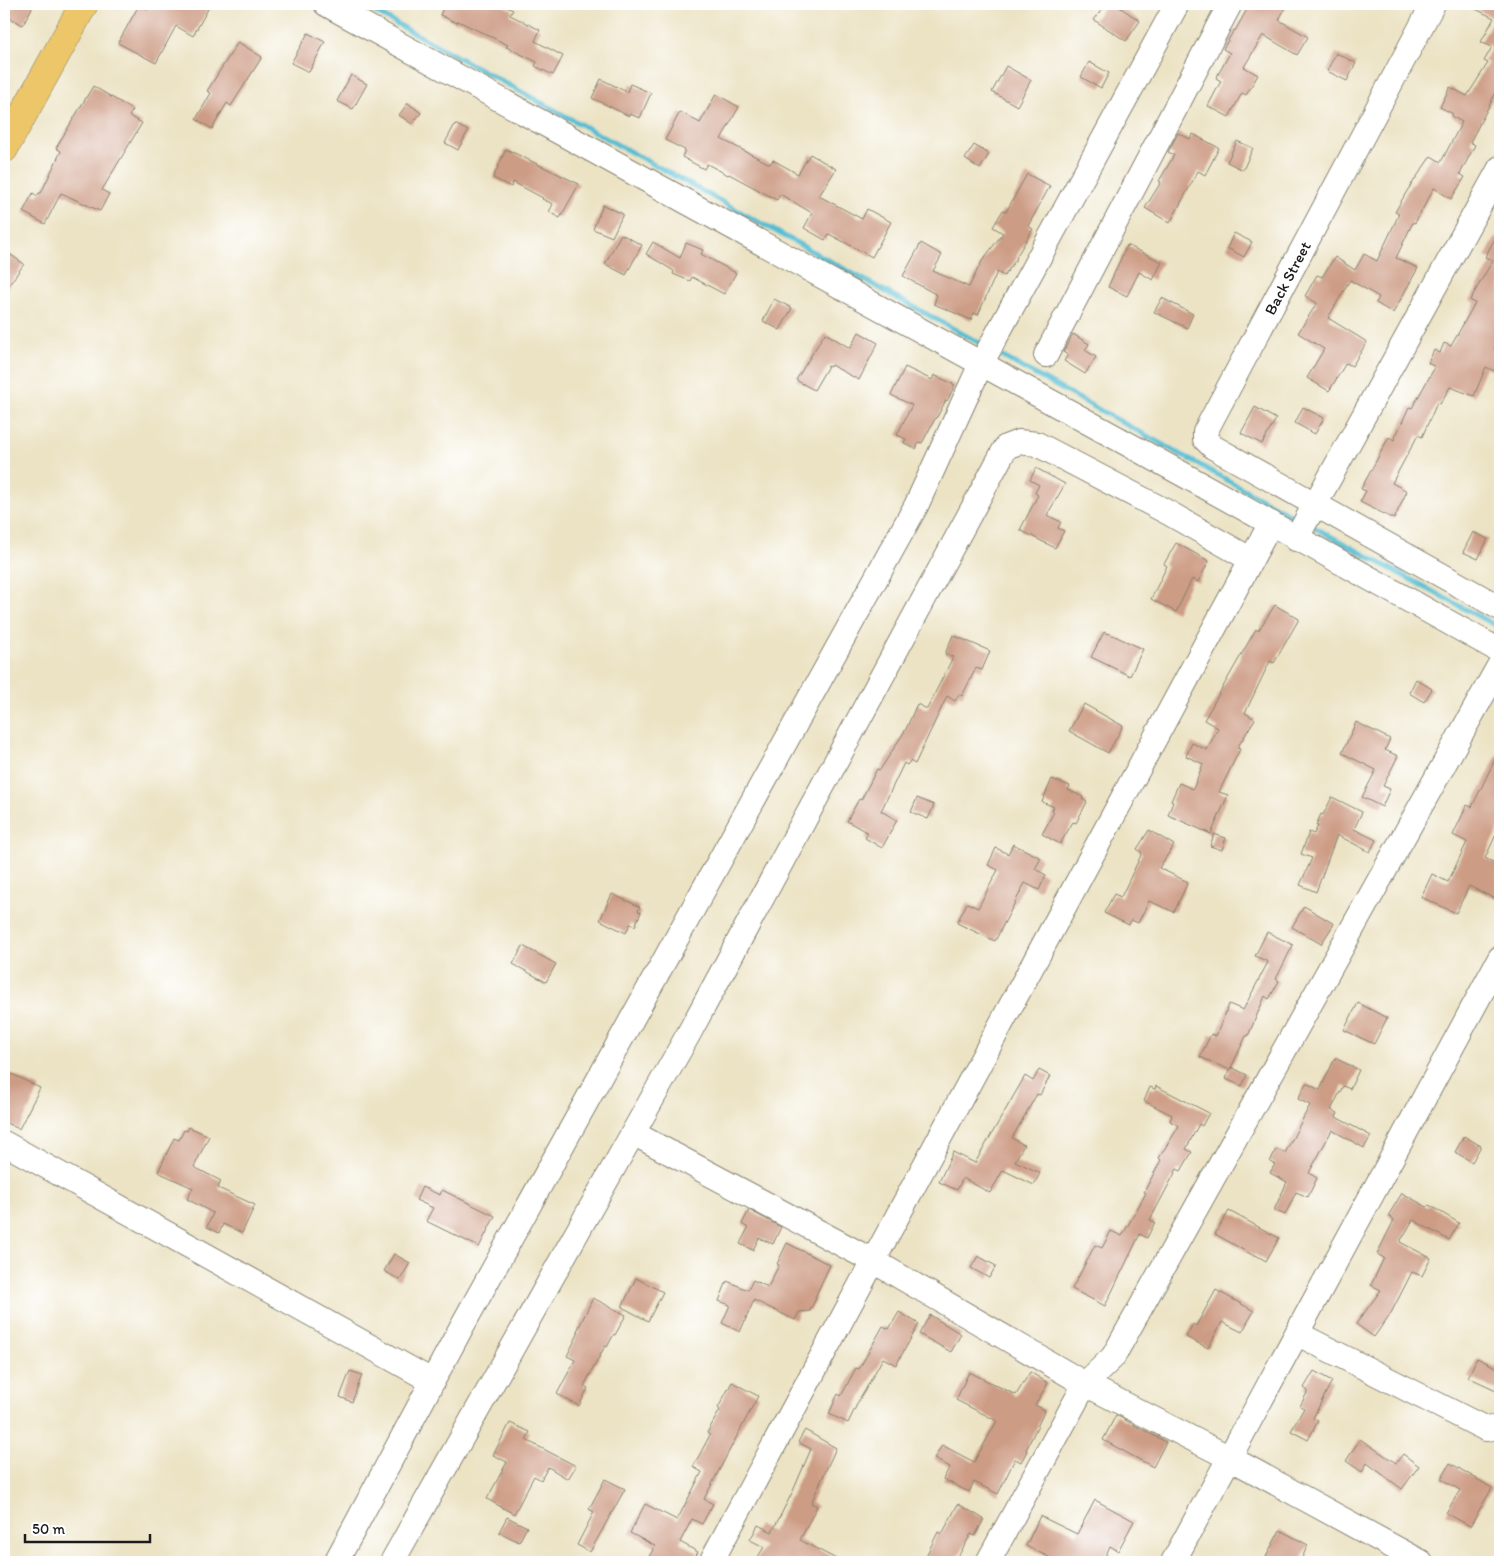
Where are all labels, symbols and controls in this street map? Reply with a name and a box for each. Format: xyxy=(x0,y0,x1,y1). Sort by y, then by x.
street label: Back Street xyxy=(1260,238,1315,318)
scale bar xyxy=(25,1511,150,1543)
text: 50 m xyxy=(32,1520,65,1538)

